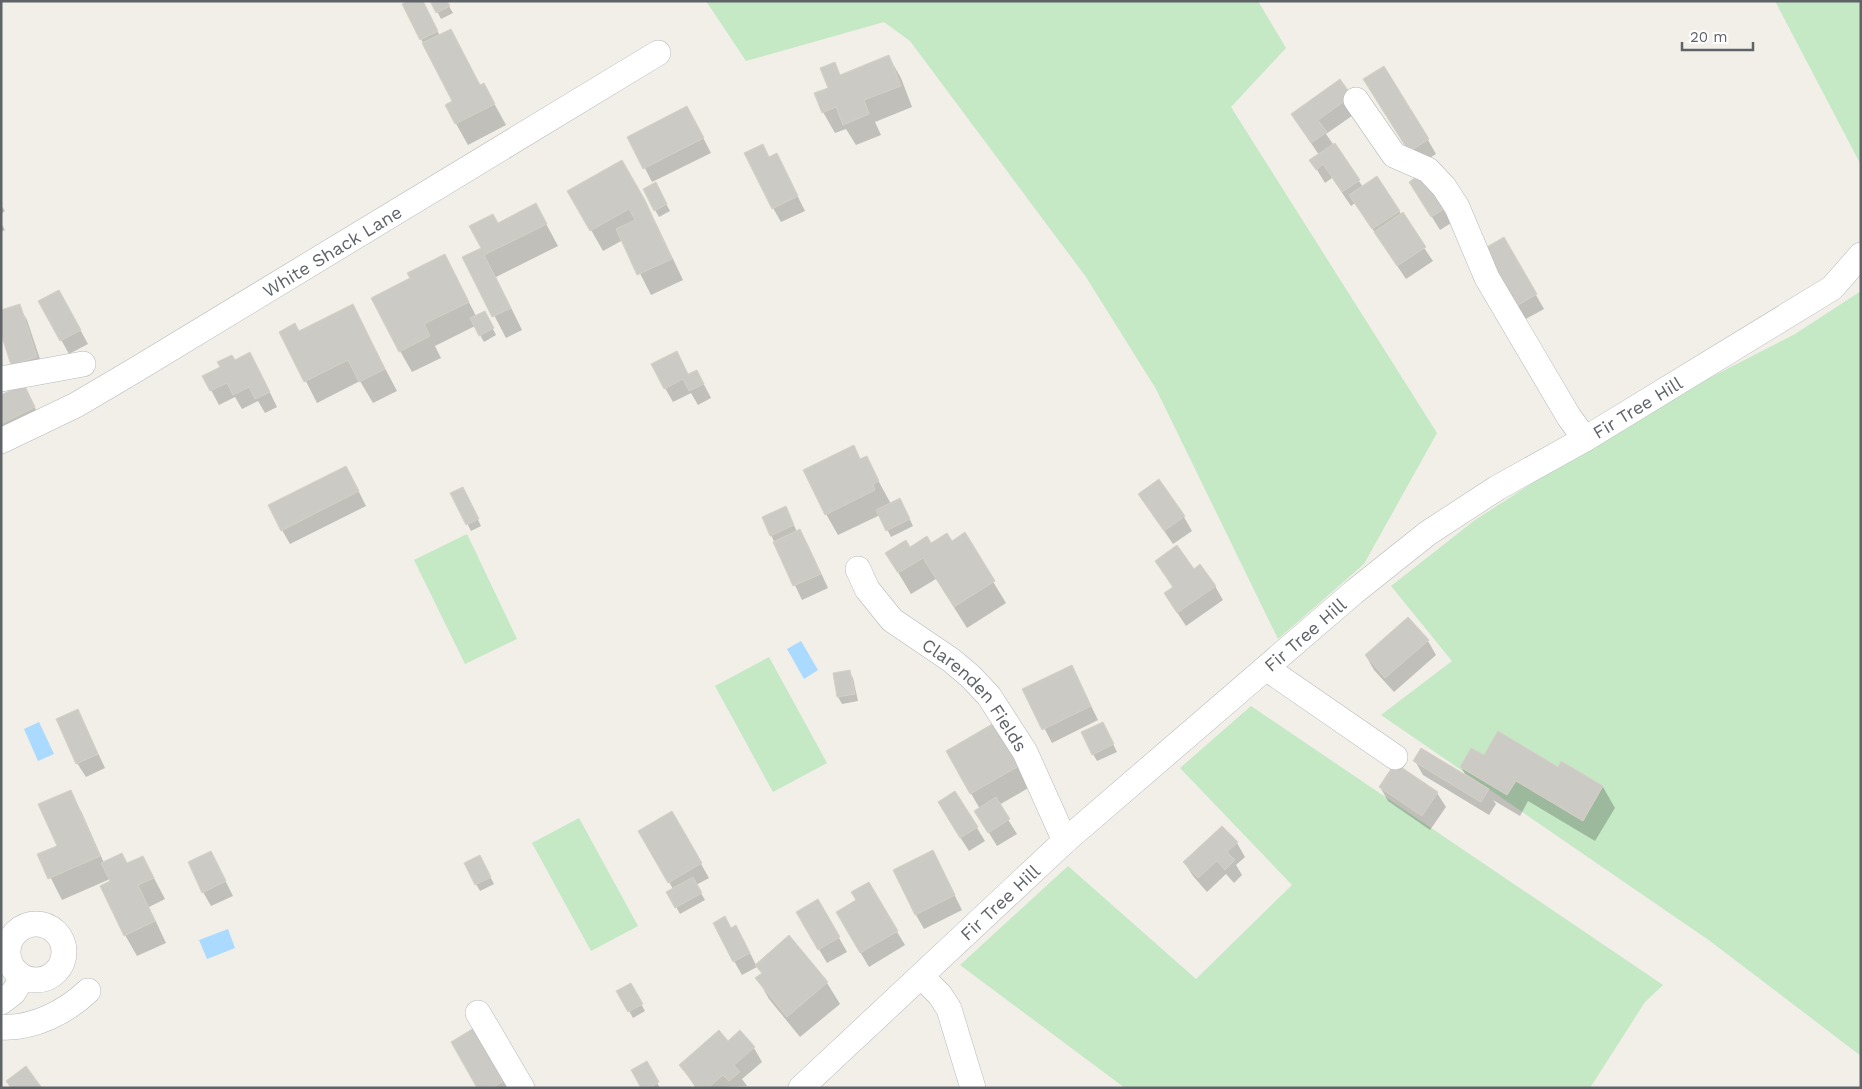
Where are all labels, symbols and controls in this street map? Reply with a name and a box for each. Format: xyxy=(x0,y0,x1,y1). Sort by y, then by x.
scale bar xyxy=(1682,20,1753,52)
text: 20 m xyxy=(1690,28,1728,46)
street label: White Shack Lane xyxy=(259,201,405,301)
street label: Fir Tree Hill xyxy=(1589,371,1686,442)
street label: Fir Tree Hill xyxy=(1260,593,1350,675)
street label: Clarenden Fields xyxy=(919,633,1032,755)
street label: Fir Tree Hill xyxy=(956,860,1044,944)

